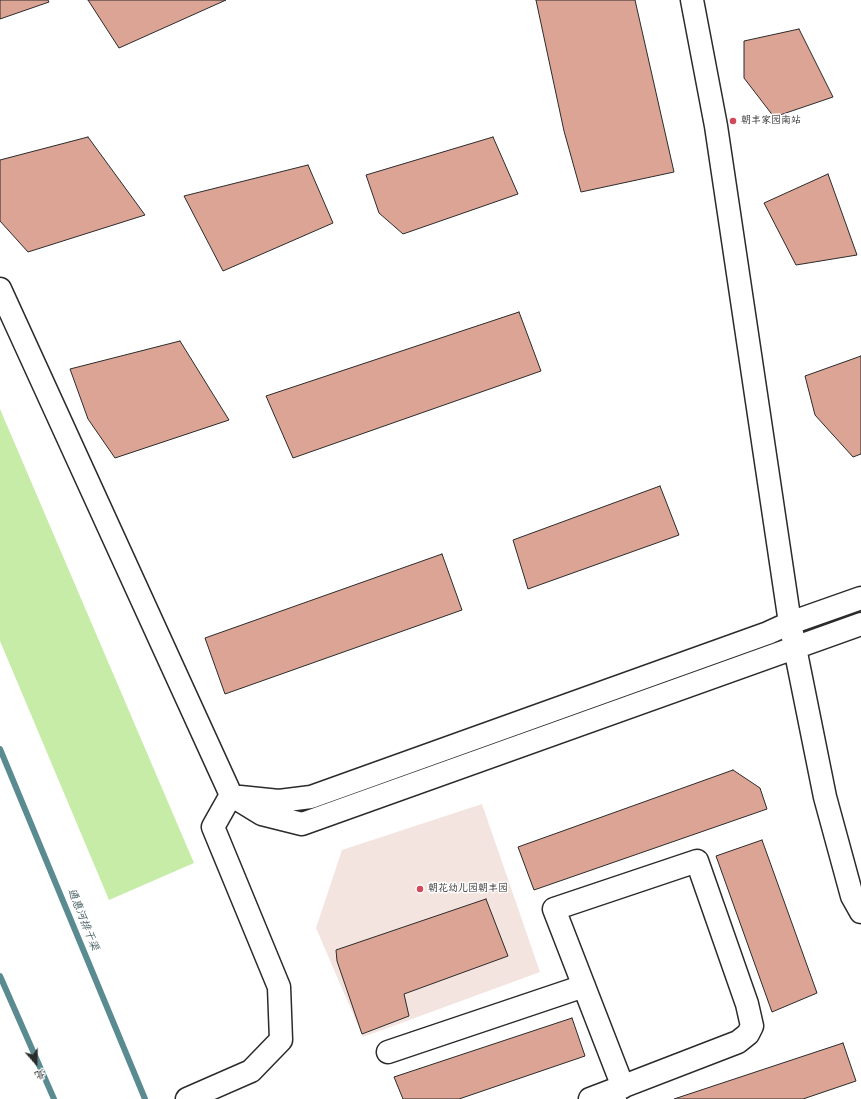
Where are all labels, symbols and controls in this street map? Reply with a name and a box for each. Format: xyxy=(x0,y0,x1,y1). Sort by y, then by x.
place label: 朝丰家园南站 xyxy=(741,115,801,127)
marker: 朝丰家园南站 xyxy=(728,116,738,126)
place label: 朝花幼儿园朝丰园 xyxy=(428,883,508,895)
marker: 朝花幼儿园朝丰园 xyxy=(415,884,425,894)
water label: 通惠河排干渠 xyxy=(64,887,100,953)
north arrow xyxy=(16,1043,56,1083)
text: 北 xyxy=(32,1064,48,1085)

